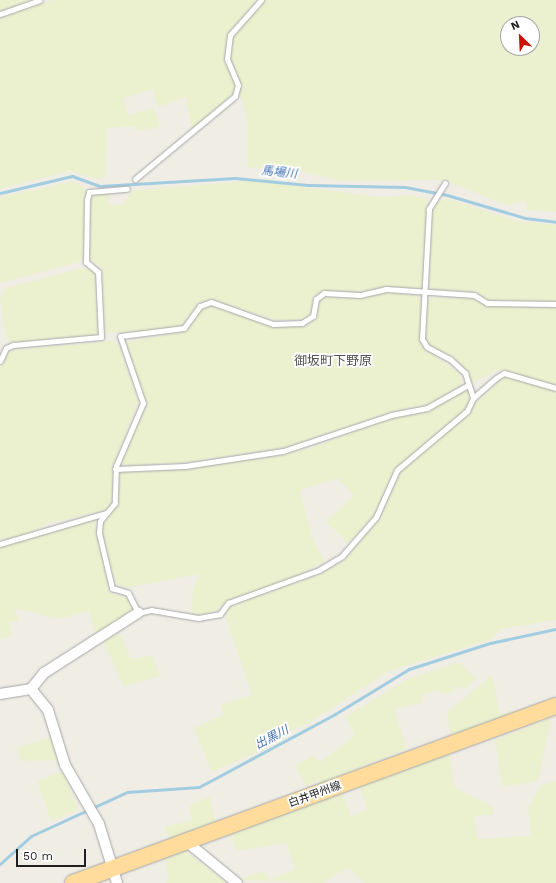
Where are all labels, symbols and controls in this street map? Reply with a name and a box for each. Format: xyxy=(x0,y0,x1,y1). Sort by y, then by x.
north arrow xyxy=(500,16,540,56)
text: N xyxy=(509,18,522,33)
water label: 馬場川 xyxy=(260,164,298,182)
district label: 御坂町下野原 xyxy=(294,353,372,369)
water label: 出黒川 xyxy=(253,723,291,753)
street label: 白井甲州線 xyxy=(287,779,343,811)
scale bar xyxy=(18,841,88,867)
text: 50 m xyxy=(23,849,53,863)

